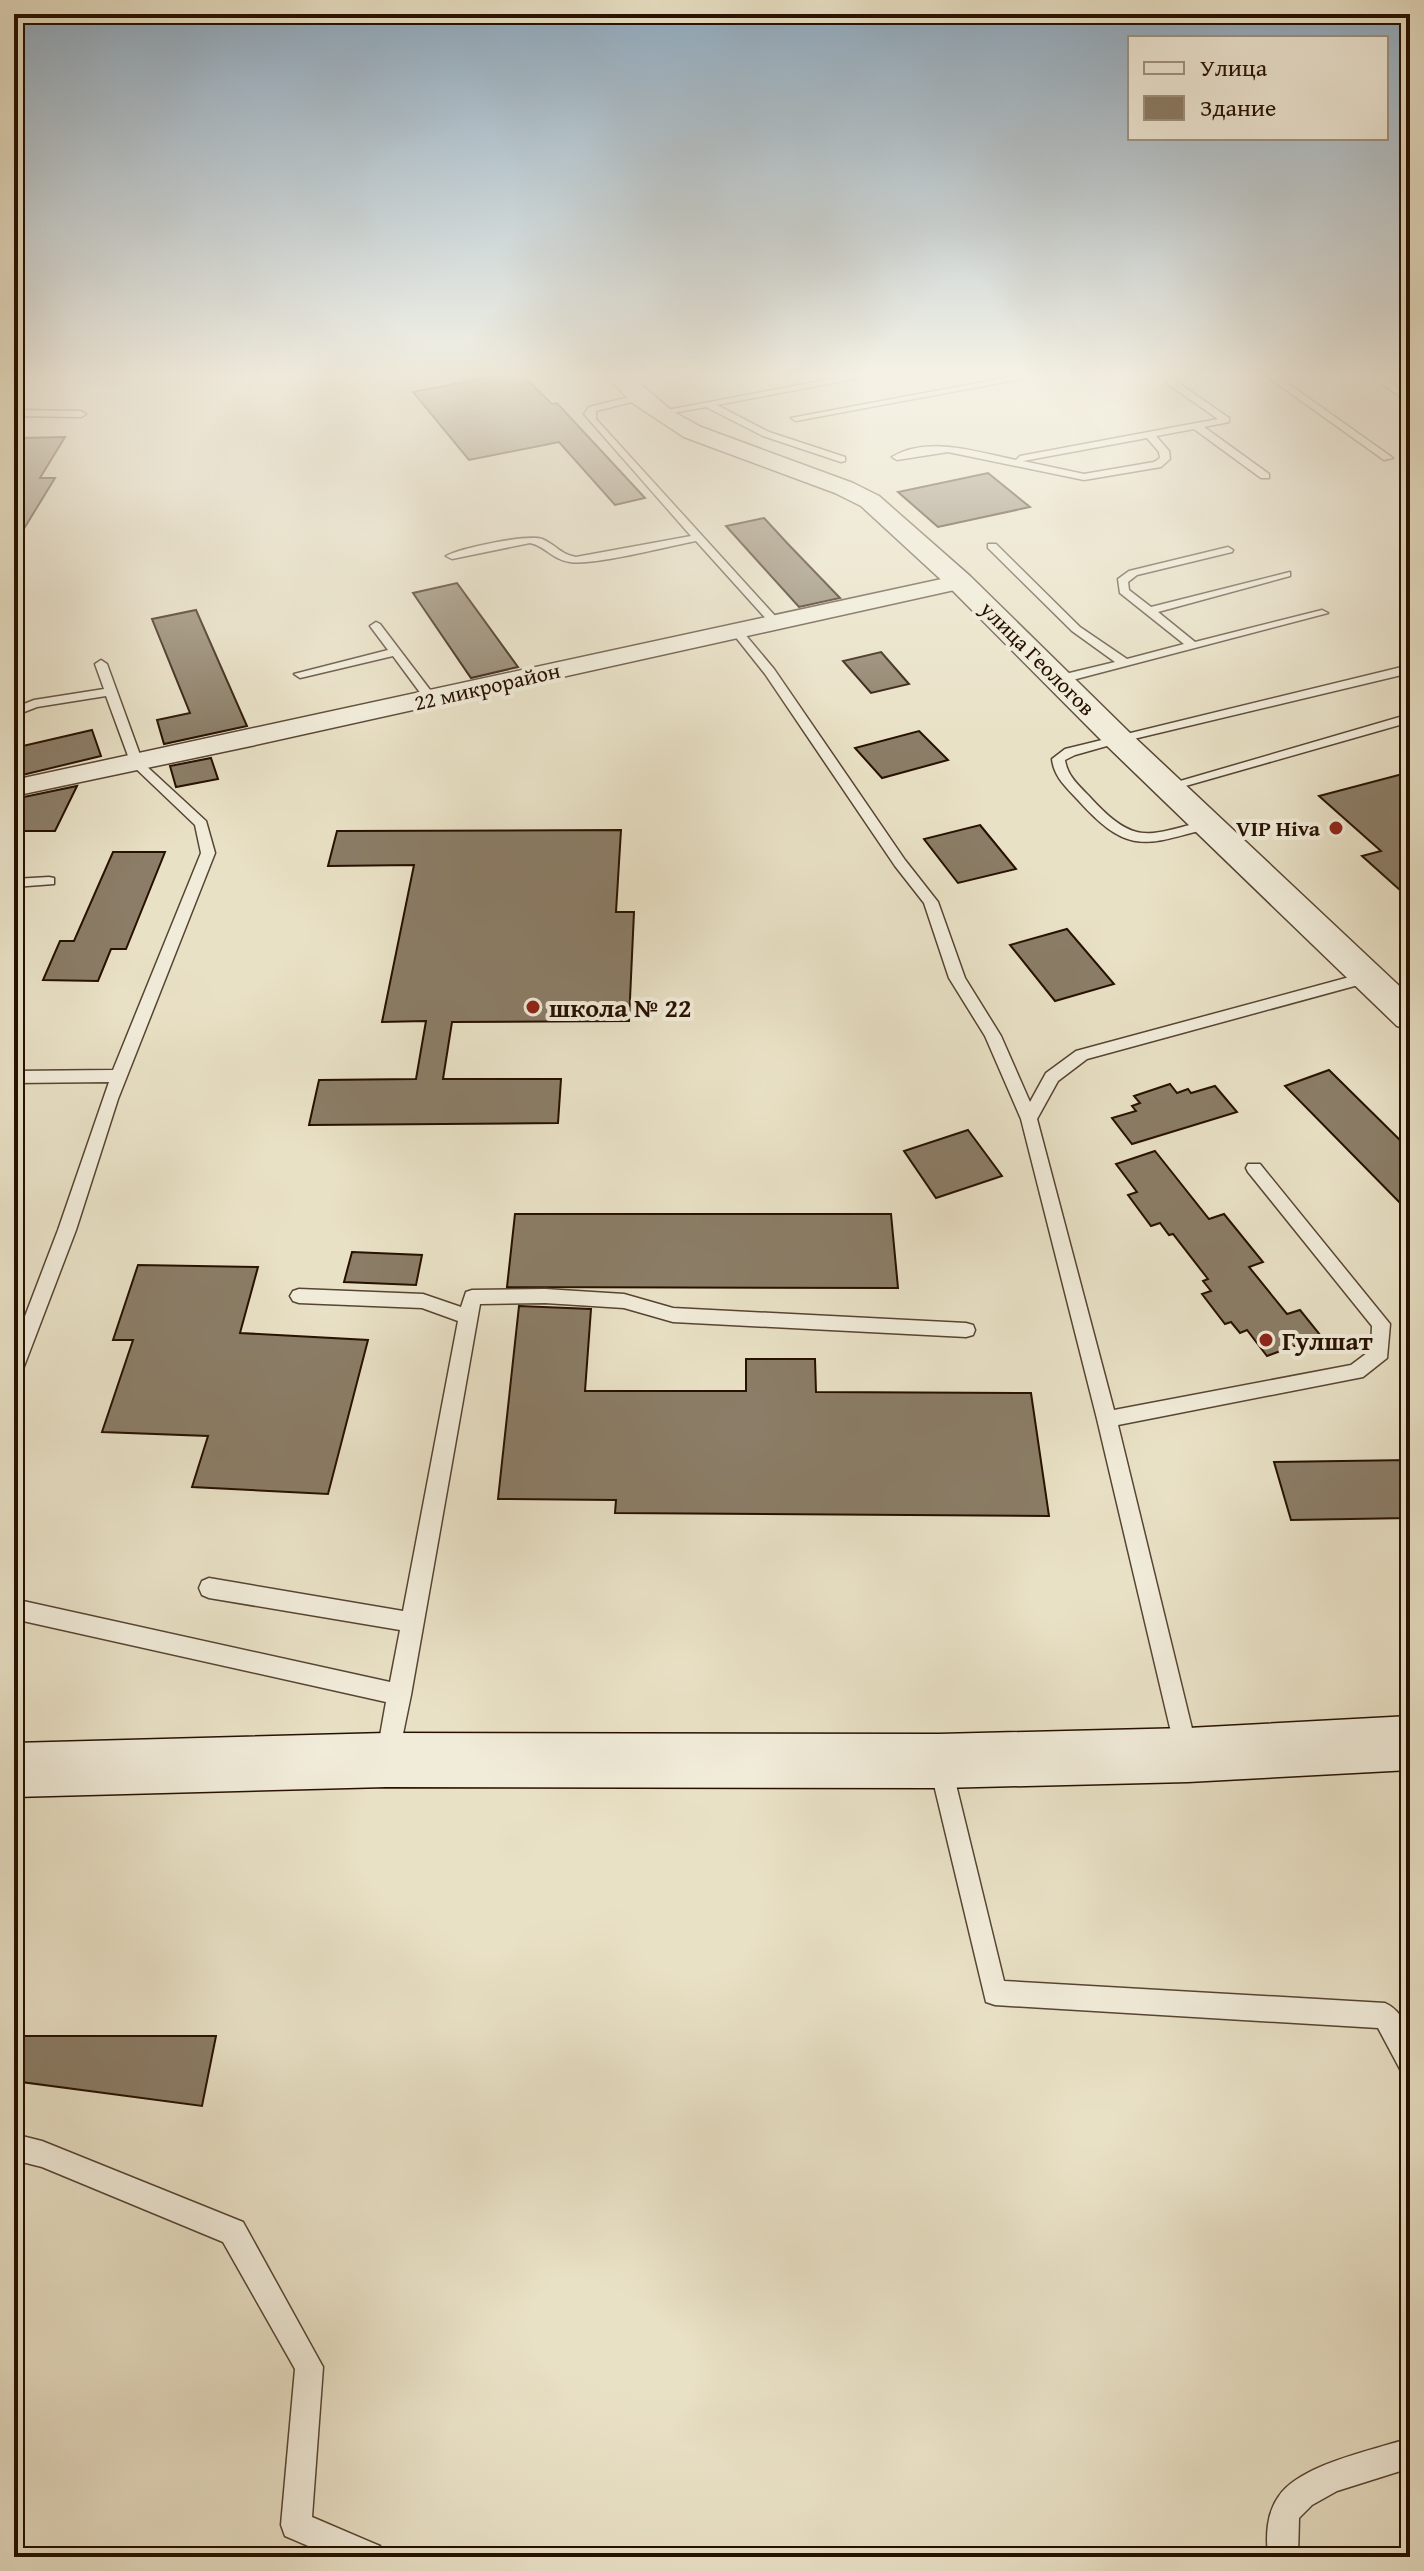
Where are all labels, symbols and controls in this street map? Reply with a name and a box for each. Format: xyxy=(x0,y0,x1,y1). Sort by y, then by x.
legend xyxy=(1128,36,1388,140)
text: Улица xyxy=(1200,50,1268,85)
text: Здание xyxy=(1200,90,1276,125)
street label: улица Геологов xyxy=(973,593,1103,723)
street label: 22 микрорайон xyxy=(411,654,563,718)
place label: VIP Hiva xyxy=(1236,812,1321,844)
marker: VIP Hiva xyxy=(1327,819,1345,837)
place label: школа № 22 xyxy=(549,988,691,1027)
marker: школа № 22 xyxy=(524,998,542,1016)
place label: Гулшат xyxy=(1282,1321,1373,1360)
marker: Гулшат xyxy=(1257,1331,1275,1349)

